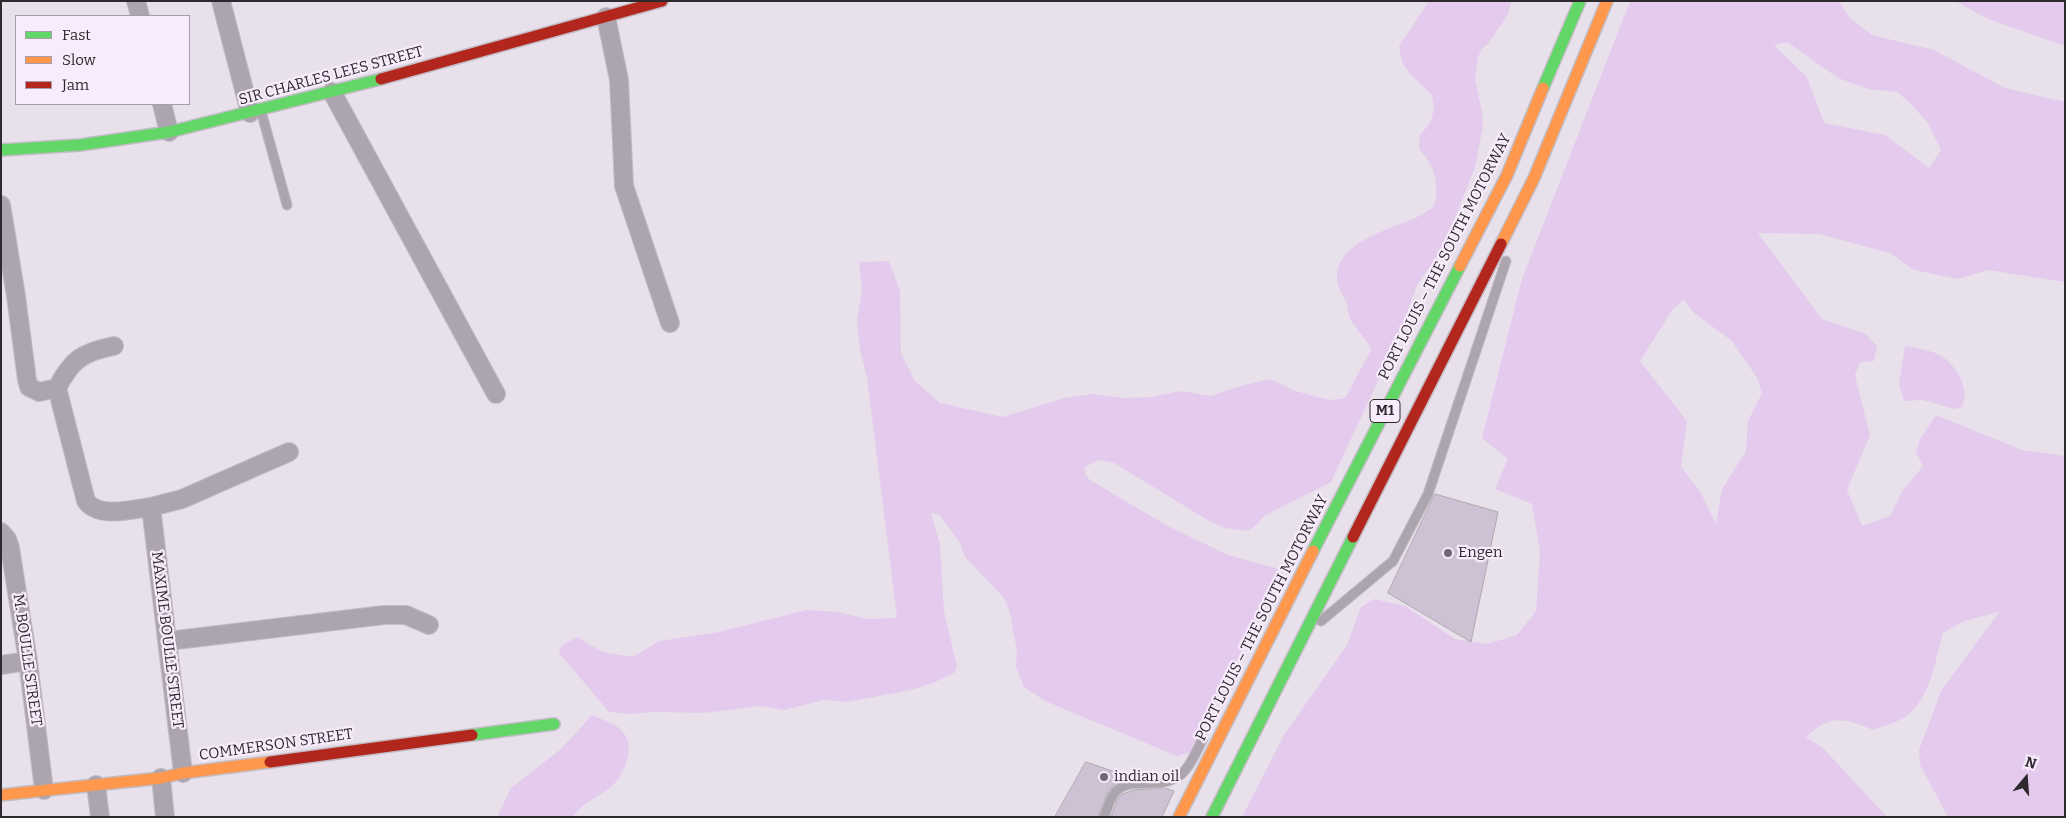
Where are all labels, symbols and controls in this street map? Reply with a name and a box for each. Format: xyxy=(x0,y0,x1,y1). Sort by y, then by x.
legend xyxy=(15,15,190,105)
text: Fast xyxy=(62,26,91,44)
street label: SIR CHARLES LEES STREET xyxy=(237,43,425,109)
text: Slow xyxy=(62,51,96,69)
text: Jam xyxy=(62,76,89,94)
street label: PORT LOUIS – THE SOUTH MOTORWAY xyxy=(1375,131,1515,383)
road number: M1 xyxy=(1370,400,1400,422)
street label: PORT LOUIS – THE SOUTH MOTORWAY xyxy=(1192,492,1332,744)
place label: Engen xyxy=(1458,544,1503,562)
marker: Engen xyxy=(1442,547,1454,559)
street label: MAXIME BOULLE STREET xyxy=(147,550,187,730)
street label: M. BOULLE STREET xyxy=(9,593,45,727)
street label: COMMERSON STREET xyxy=(198,725,354,765)
north arrow xyxy=(2001,753,2051,803)
text: N xyxy=(2023,754,2039,773)
place label: indian oil xyxy=(1114,768,1179,786)
marker: indian oil xyxy=(1098,771,1110,783)

